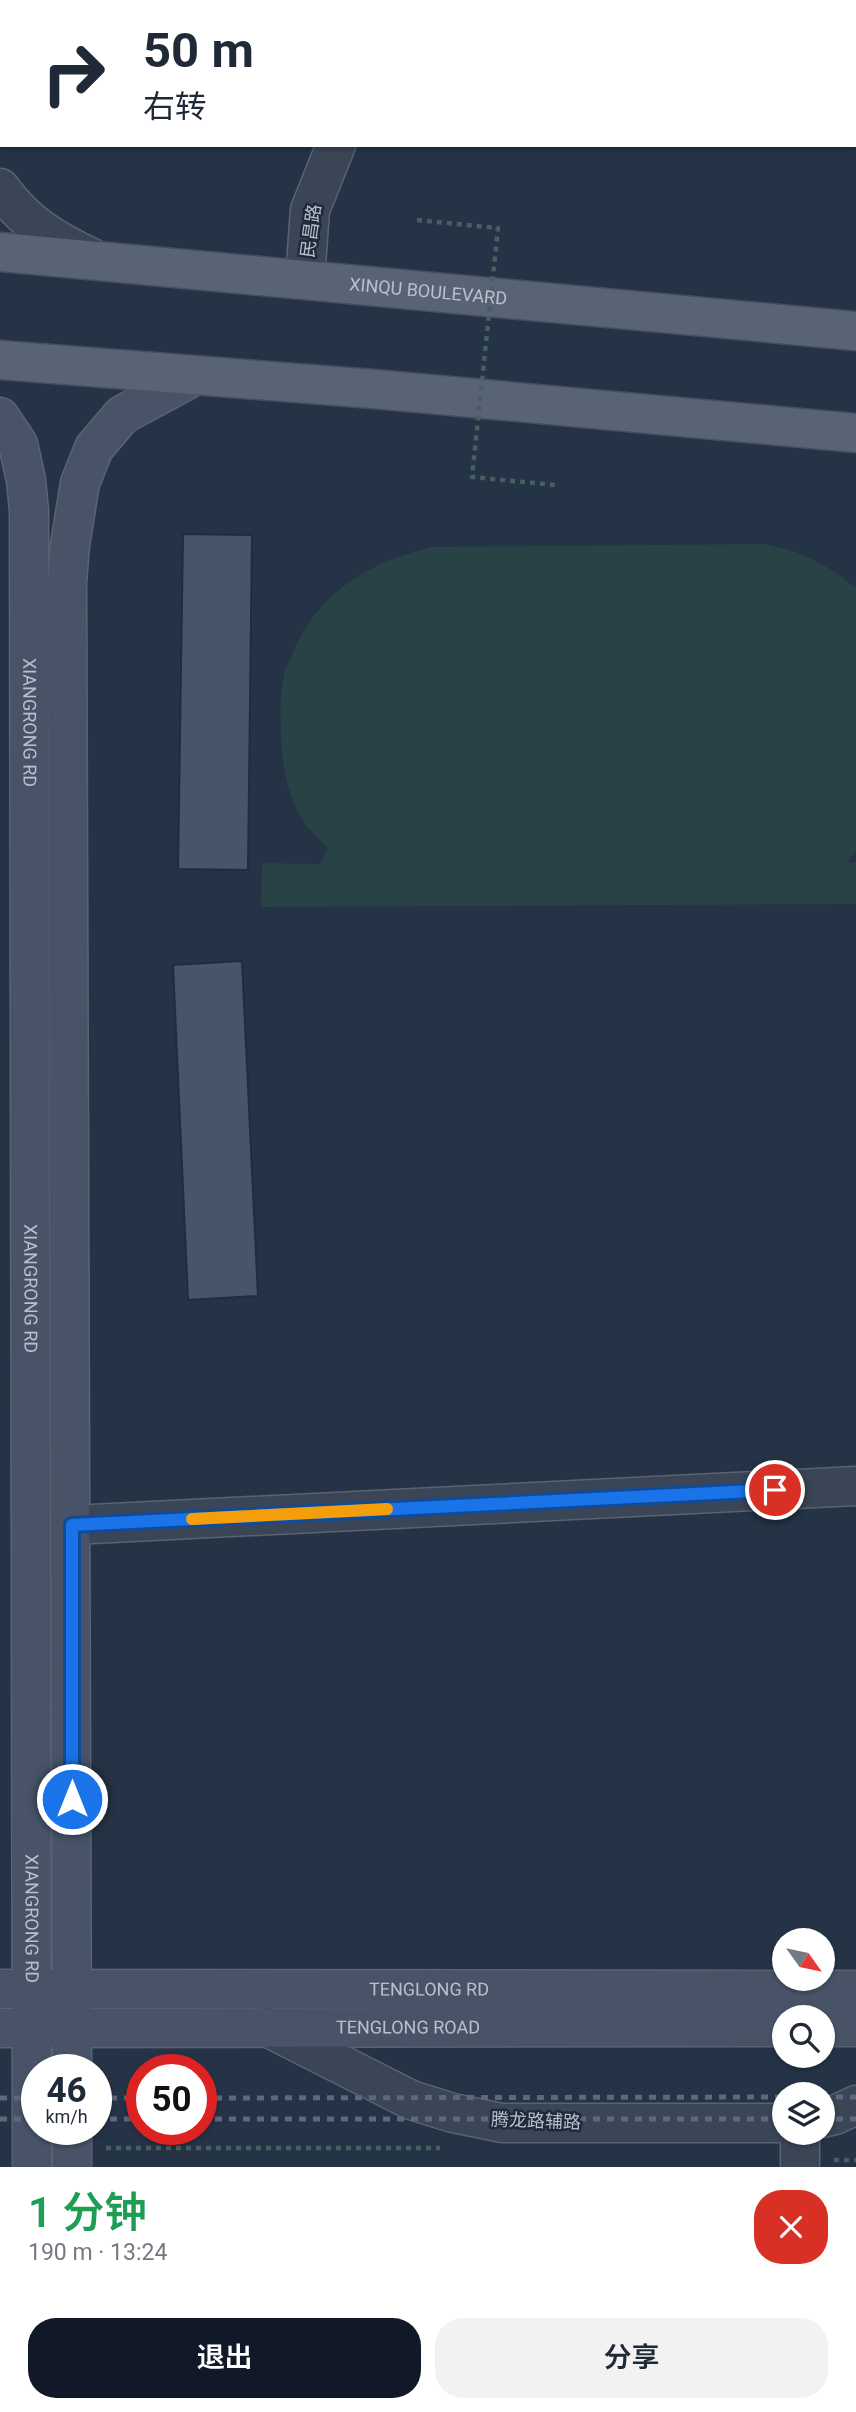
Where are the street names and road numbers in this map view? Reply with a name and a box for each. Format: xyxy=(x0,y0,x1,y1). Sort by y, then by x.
street label: 民昌路 xyxy=(296,203,325,259)
street label: XINQU BOULEVARD xyxy=(348,273,508,309)
street label: XIANGRONG RD xyxy=(19,658,41,787)
street label: XIANGRONG RD xyxy=(20,1224,42,1353)
street label: XIANGRONG RD xyxy=(21,1854,43,1983)
street label: TENGLONG RD xyxy=(369,1978,489,2000)
street label: TENGLONG ROAD xyxy=(336,2016,480,2038)
street label: 腾龙路辅路 xyxy=(491,2108,581,2133)

